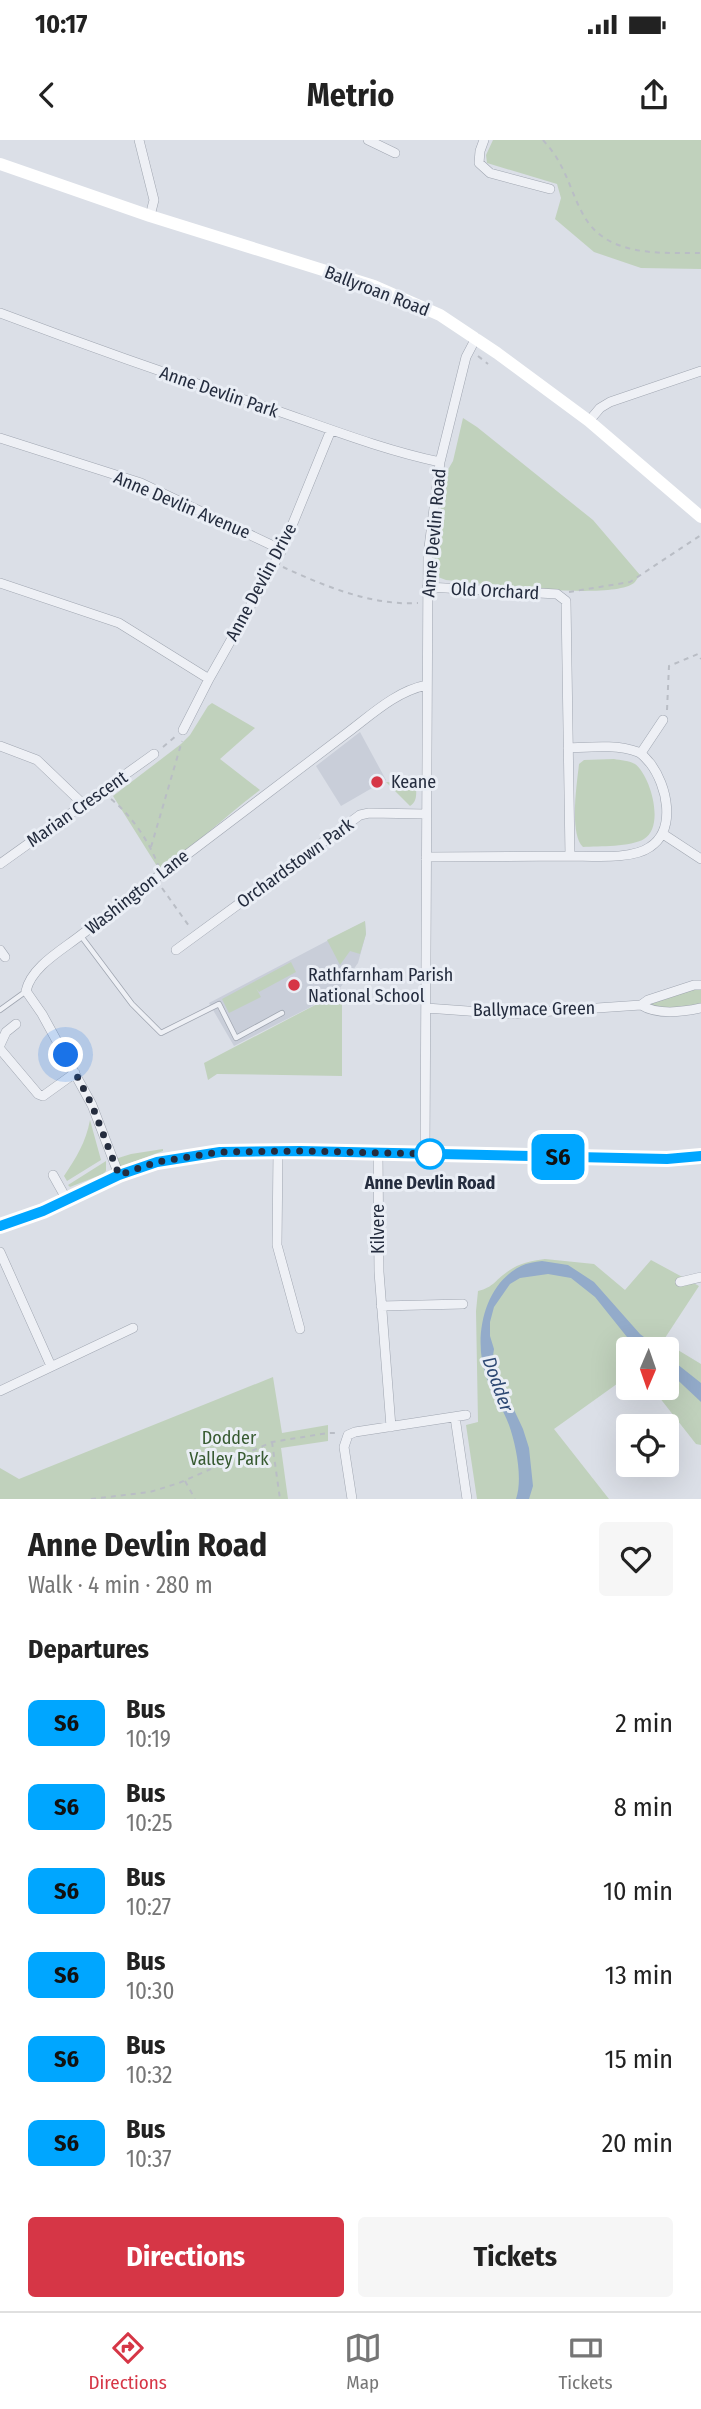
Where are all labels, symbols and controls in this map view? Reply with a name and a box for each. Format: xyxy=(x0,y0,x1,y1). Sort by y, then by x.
text: 10:17 xyxy=(35,9,87,40)
icon: back xyxy=(28,76,66,114)
text: Metrio xyxy=(307,76,394,114)
icon: share xyxy=(635,76,673,114)
street label: Ballyroan Road xyxy=(321,261,433,321)
street label: Anne Devlin Park xyxy=(157,361,282,423)
street label: Anne Devlin Avenue xyxy=(111,466,254,544)
street label: Anne Devlin Road xyxy=(417,468,451,598)
street label: Anne Devlin Drive xyxy=(221,519,301,645)
street label: Old Orchard xyxy=(450,578,540,604)
street label: Marian Crescent xyxy=(22,766,132,852)
place label: Keane xyxy=(391,771,436,793)
marker: Keane xyxy=(369,774,385,790)
street label: Orchardstown Park xyxy=(232,813,358,913)
street label: Washington Lane xyxy=(81,845,193,939)
place label: Rathfarnham Parish National School xyxy=(308,964,453,1007)
marker: Rathfarnham Parish National School xyxy=(286,977,302,993)
street label: Ballymace Green xyxy=(473,997,595,1021)
your location xyxy=(48,1037,83,1072)
line badge: S6 xyxy=(526,1134,590,1180)
marker: Anne Devlin Road xyxy=(415,1139,445,1169)
text: S6 xyxy=(545,1143,571,1171)
place label: Anne Devlin Road xyxy=(364,1172,495,1194)
street label: Kilvere xyxy=(367,1204,389,1254)
north arrow xyxy=(616,1337,679,1400)
map controls xyxy=(616,1337,679,1477)
water label: Dodder xyxy=(477,1353,519,1416)
button: locate xyxy=(616,1414,679,1477)
park label: Dodder Valley Park xyxy=(189,1427,269,1470)
button: heart xyxy=(599,1522,673,1596)
text: Anne Devlin Road xyxy=(28,1525,267,1565)
text: Walk · 4 min · 280 m xyxy=(28,1571,213,1599)
text: Departures xyxy=(28,1634,149,1665)
text: Bus xyxy=(126,1694,165,1725)
text: 2 min xyxy=(615,1708,673,1739)
text: S6 xyxy=(54,1709,79,1737)
text: 10:19 xyxy=(126,1725,171,1753)
text: Bus xyxy=(126,1778,165,1809)
text: 8 min xyxy=(614,1792,673,1823)
text: S6 xyxy=(54,1793,79,1821)
text: 10:25 xyxy=(126,1809,173,1837)
text: Bus xyxy=(126,1862,165,1893)
text: 10 min xyxy=(603,1876,673,1907)
text: S6 xyxy=(54,1877,79,1905)
text: 10:27 xyxy=(126,1893,171,1921)
text: Bus xyxy=(126,1946,165,1977)
text: 13 min xyxy=(605,1960,673,1991)
text: S6 xyxy=(54,1961,79,1989)
text: 10:30 xyxy=(126,1977,174,2005)
text: Bus xyxy=(126,2030,165,2061)
text: 15 min xyxy=(605,2044,673,2075)
text: S6 xyxy=(54,2045,79,2073)
text: 10:32 xyxy=(126,2061,172,2089)
text: Bus xyxy=(126,2114,165,2145)
text: 20 min xyxy=(602,2128,673,2159)
text: S6 xyxy=(54,2129,79,2157)
text: 10:37 xyxy=(126,2145,172,2173)
button: Directions xyxy=(28,2217,344,2297)
button: Tickets xyxy=(358,2217,673,2297)
tab: Directions xyxy=(88,2329,167,2394)
tab: Map xyxy=(344,2329,382,2394)
tab: Tickets xyxy=(558,2329,613,2394)

